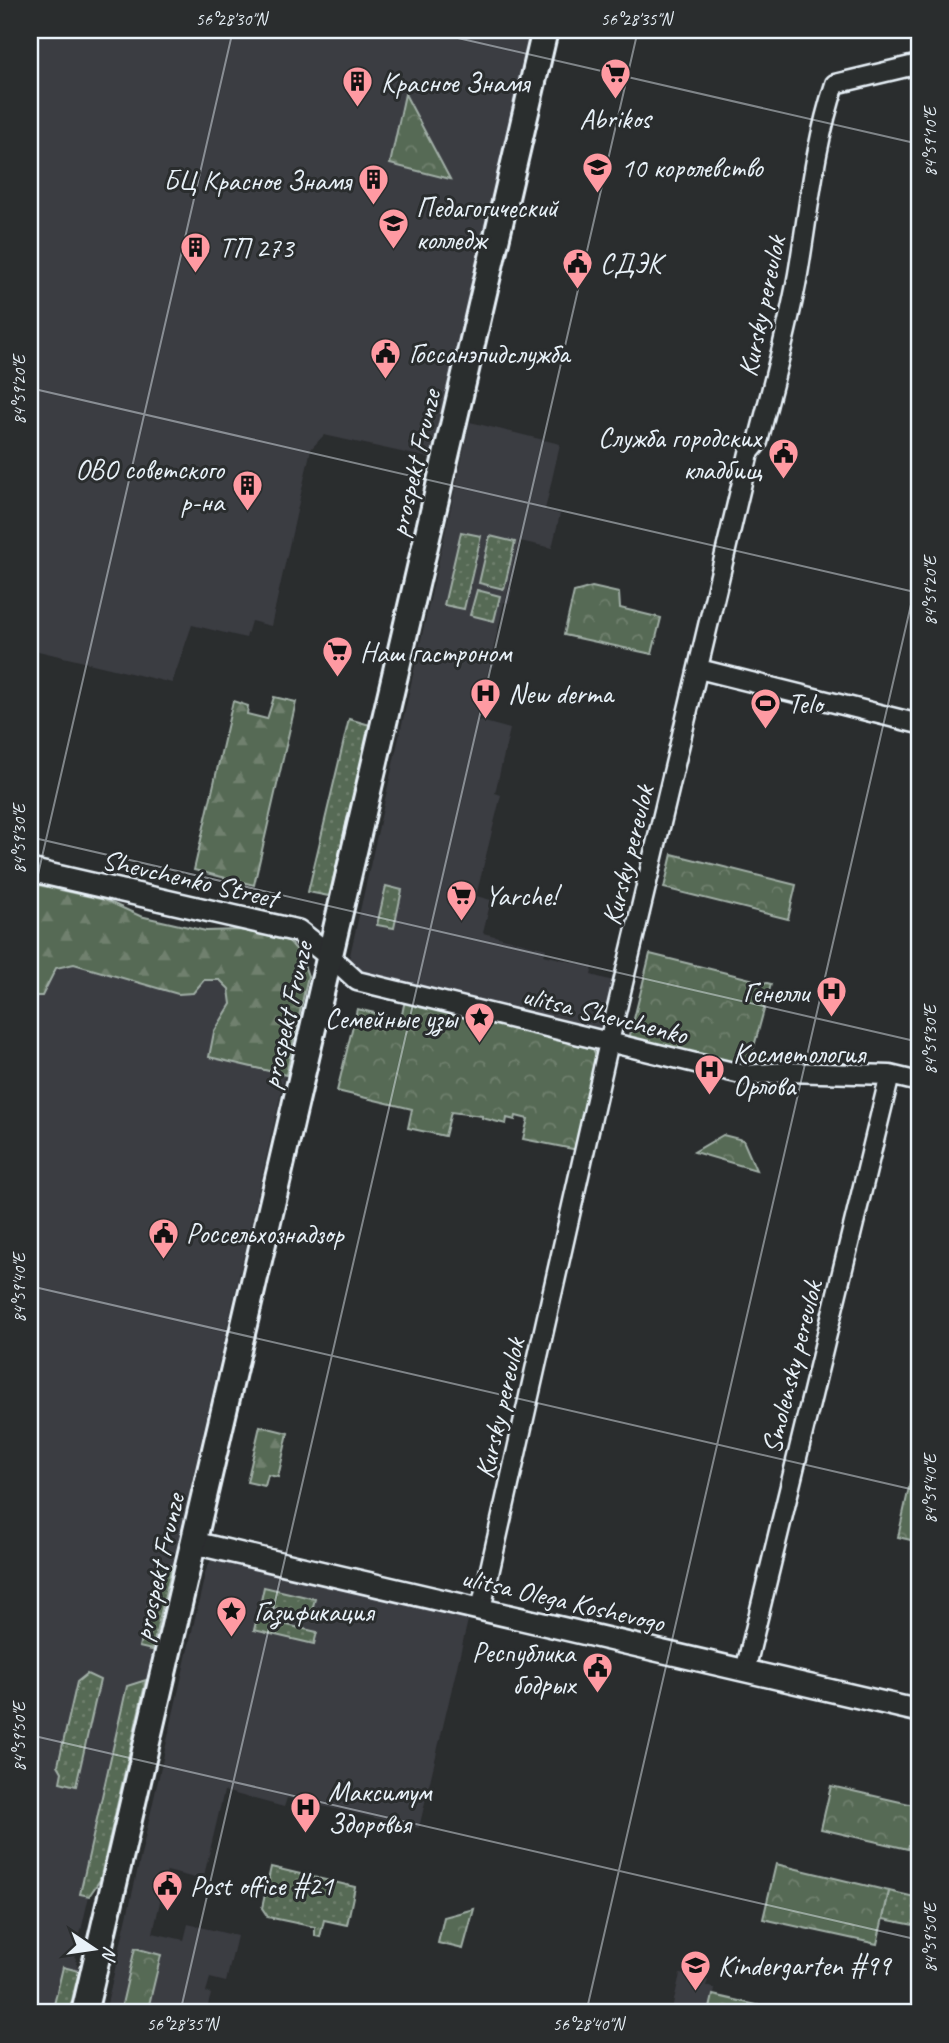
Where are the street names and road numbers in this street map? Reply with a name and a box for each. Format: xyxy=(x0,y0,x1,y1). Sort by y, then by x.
street label: Kursky pereulok xyxy=(730,231,794,380)
street label: prospekt Frunze xyxy=(381,385,449,540)
street label: Kursky pereulok xyxy=(593,780,662,929)
street label: Shevchenko Street xyxy=(99,841,284,916)
street label: prospekt Frunze xyxy=(253,937,321,1092)
street label: ulitsa Shevchenko xyxy=(519,977,693,1052)
street label: Smolensky pereulok xyxy=(753,1275,830,1457)
street label: Kursky pereulok xyxy=(466,1333,533,1482)
street label: prospekt Frunze xyxy=(125,1489,193,1644)
street label: ulitsa Olega Koshevogo xyxy=(458,1559,670,1640)

